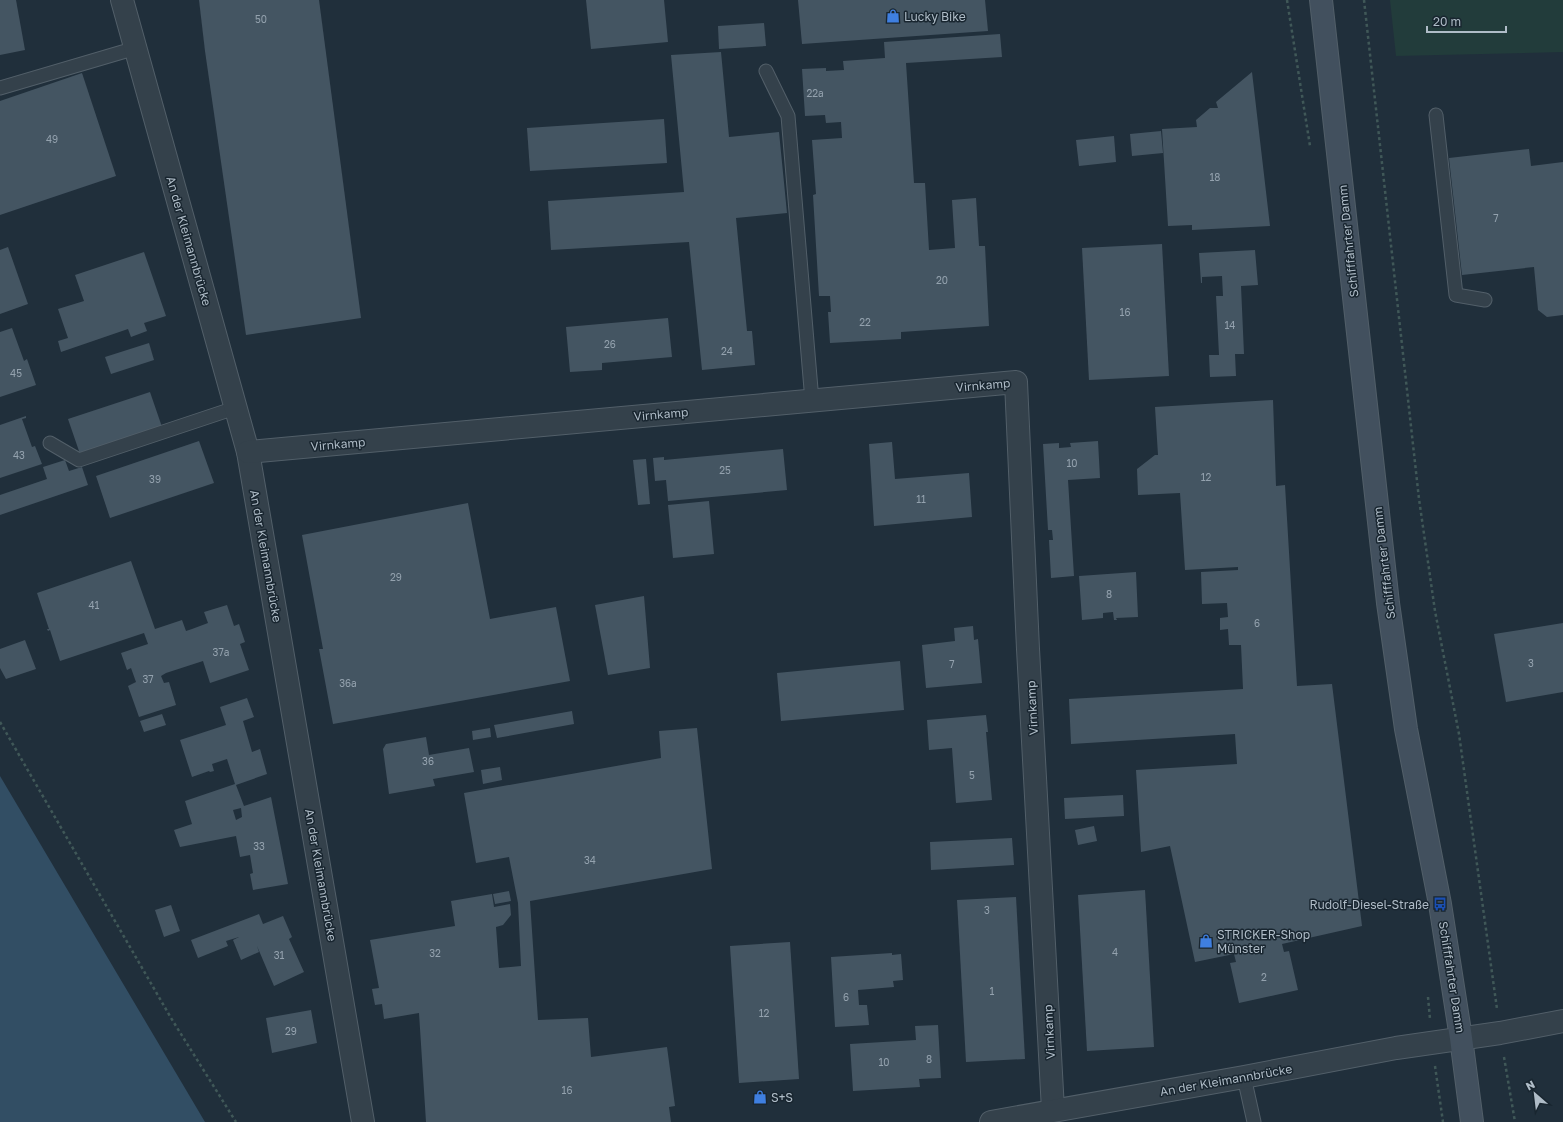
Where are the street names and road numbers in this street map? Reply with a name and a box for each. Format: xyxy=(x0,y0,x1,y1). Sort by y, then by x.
street label: An der Kleimannbrücke xyxy=(163,175,215,308)
street label: Schifffahrter Damm xyxy=(1335,184,1361,298)
street label: Virnkamp xyxy=(955,375,1011,395)
street label: Virnkamp xyxy=(633,404,689,424)
street label: Virnkamp xyxy=(310,434,366,454)
street label: An der Kleimannbrücke xyxy=(247,489,285,623)
street label: Schifffahrter Damm xyxy=(1370,506,1398,620)
street label: Virnkamp xyxy=(1023,680,1041,736)
street label: An der Kleimannbrücke xyxy=(302,808,340,942)
street label: Schifffahrter Damm xyxy=(1436,920,1468,1034)
street label: Virnkamp xyxy=(1040,1004,1058,1060)
street label: An der Kleimannbrücke xyxy=(1159,1061,1293,1099)

